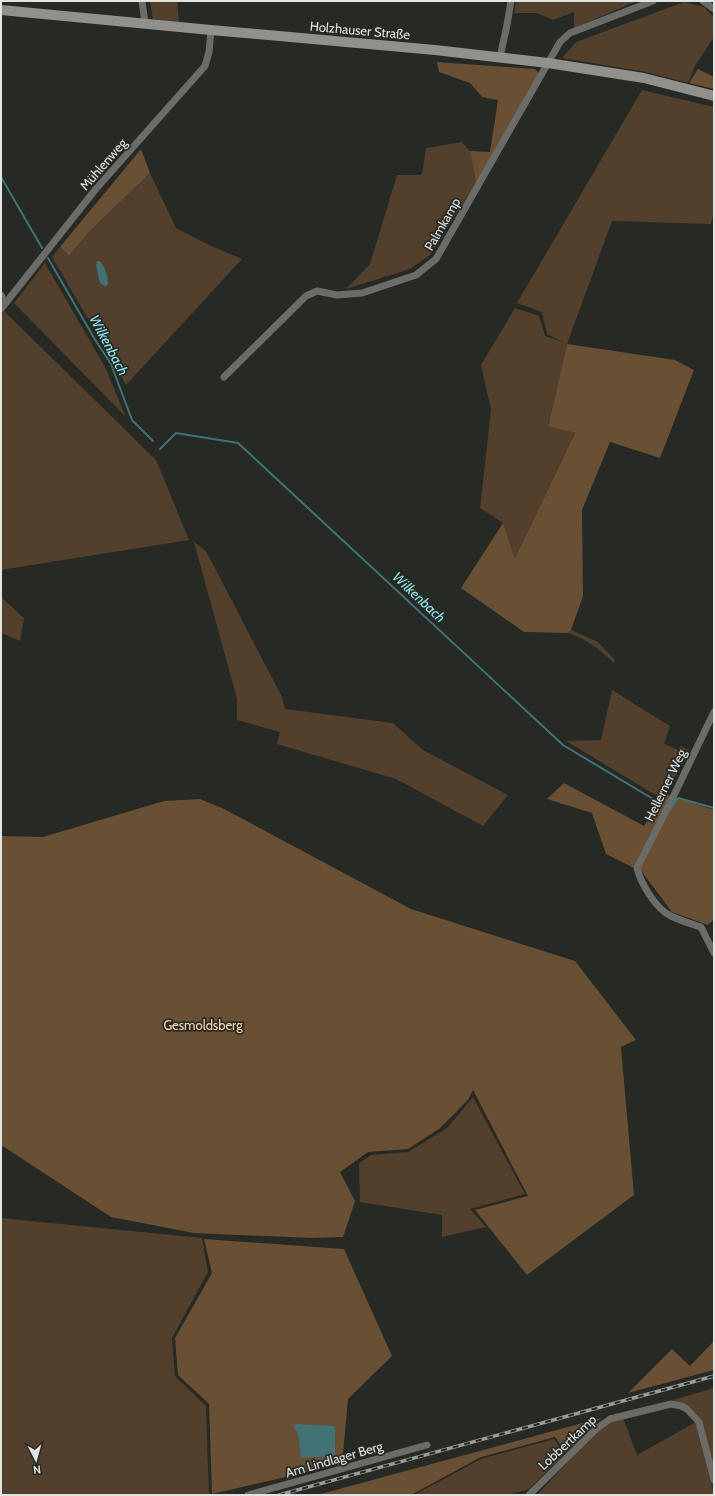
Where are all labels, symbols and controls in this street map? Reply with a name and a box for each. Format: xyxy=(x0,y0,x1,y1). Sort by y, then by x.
street label: Holzhauser Straße xyxy=(309,18,411,42)
street label: Mühlenweg xyxy=(76,134,130,193)
street label: Palmkamp xyxy=(420,195,464,253)
water label: Wilkenbach xyxy=(86,312,132,378)
water label: Wilkenbach xyxy=(389,568,449,626)
street label: Hellerner Weg xyxy=(641,746,690,824)
park label: Gesmoldsberg xyxy=(163,1017,243,1033)
street label: Lobbertkamp xyxy=(535,1411,599,1473)
street label: Am Lindlager Berg xyxy=(283,1437,385,1481)
north arrow xyxy=(16,1440,56,1480)
text: N xyxy=(32,1463,42,1477)

